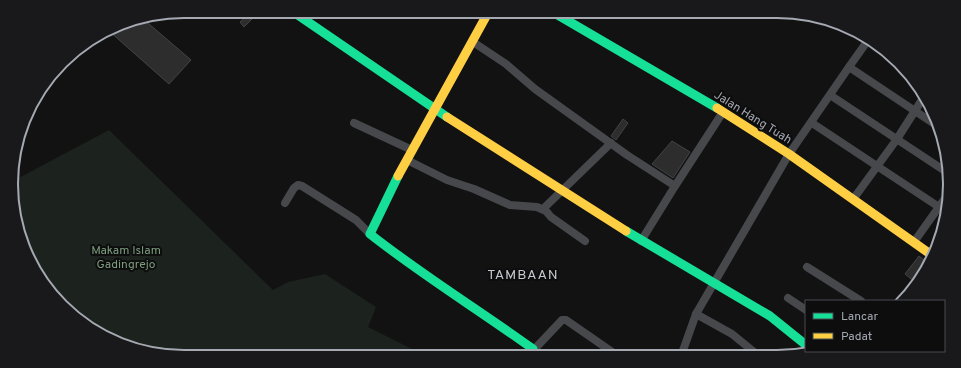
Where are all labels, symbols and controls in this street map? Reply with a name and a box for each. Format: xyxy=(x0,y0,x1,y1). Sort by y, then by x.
street label: Jalan Hang Tuah xyxy=(710,87,794,148)
park label: Makam Islam Gadingrejo xyxy=(91,243,161,273)
district label: TAMBAAN xyxy=(487,267,559,284)
legend xyxy=(805,300,945,352)
text: Lancar xyxy=(841,309,878,325)
text: Padat xyxy=(841,329,872,345)

